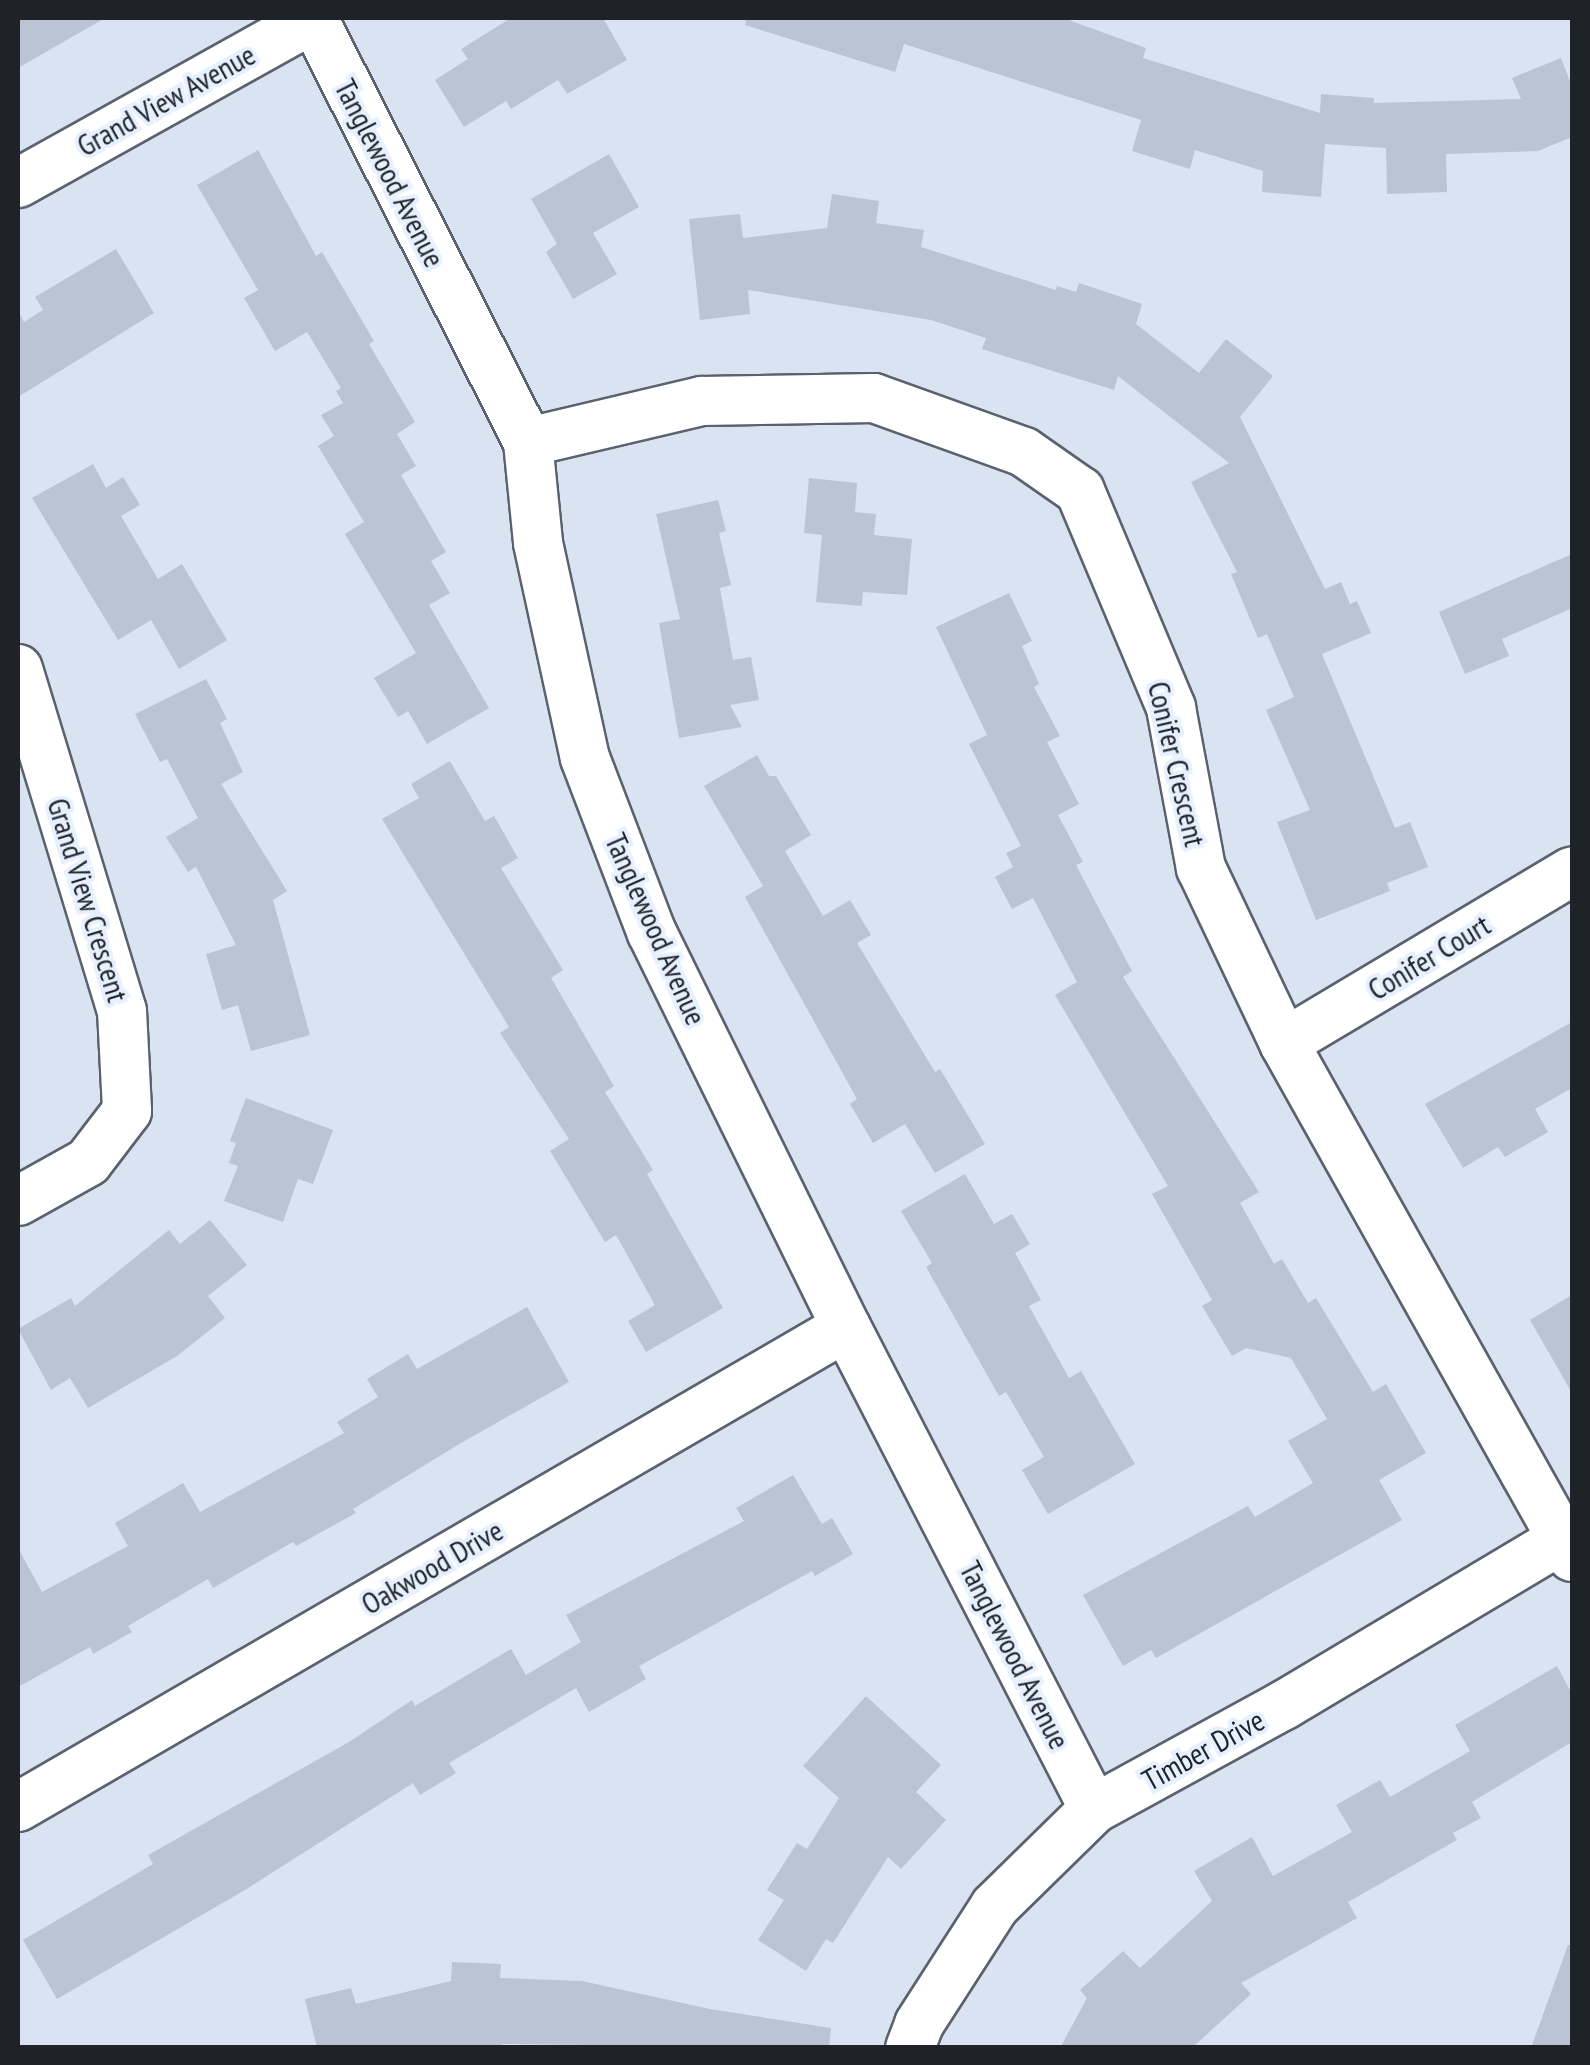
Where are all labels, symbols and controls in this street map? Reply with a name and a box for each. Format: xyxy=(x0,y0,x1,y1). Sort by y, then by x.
street label: Grand View Avenue xyxy=(70,36,262,164)
street label: Tanglewood Avenue xyxy=(327,73,453,273)
street label: Conifer Crescent xyxy=(1141,678,1213,850)
street label: Grand View Crescent xyxy=(40,793,136,1007)
street label: Tanglewood Avenue xyxy=(598,827,714,1031)
street label: Conifer Court xyxy=(1361,907,1497,1007)
street label: Oakwood Drive xyxy=(355,1512,509,1622)
street label: Tanglewood Avenue xyxy=(952,1555,1078,1755)
street label: Timber Drive xyxy=(1136,1702,1270,1798)

